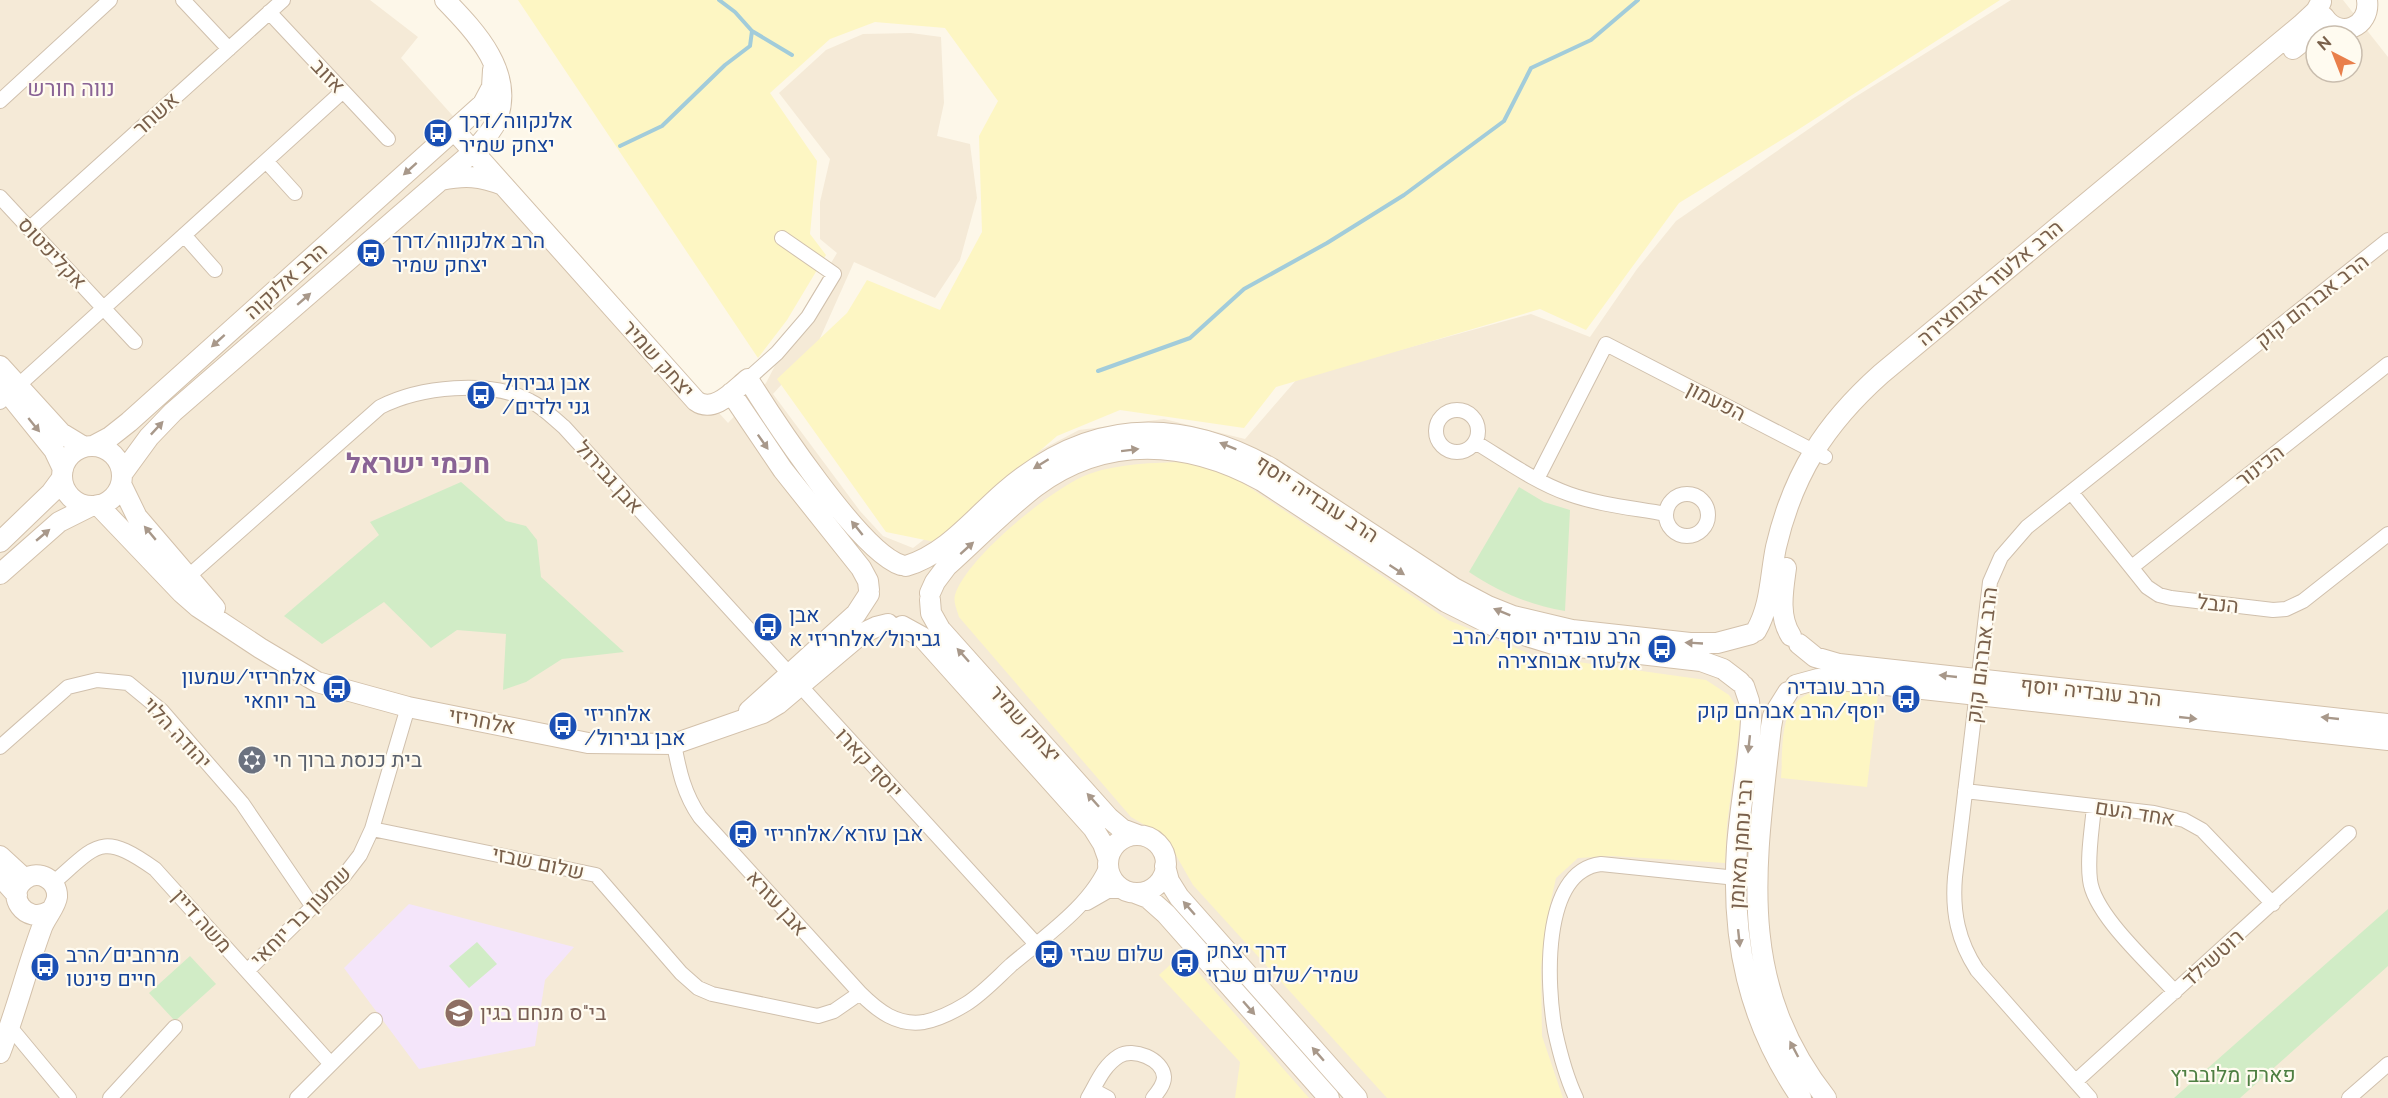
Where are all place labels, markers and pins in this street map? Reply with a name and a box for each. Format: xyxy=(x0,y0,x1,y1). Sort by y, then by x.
place label: אלנקווה/דרך יצחק שמיר xyxy=(459,108,573,157)
bus stop icon: אלנקווה/דרך יצחק שמיר xyxy=(422,117,454,149)
place label: הרב אלנקווה/דרך יצחק שמיר xyxy=(392,228,545,277)
bus stop icon: הרב אלנקווה/דרך יצחק שמיר xyxy=(355,237,387,269)
place label: אבן גבירול /גני ילדים xyxy=(502,370,591,419)
bus stop icon: אבן גבירול /גני ילדים xyxy=(465,379,497,411)
place label: אבן גבירול/אלחריזי א xyxy=(789,602,941,651)
bus stop icon: אבן גבירול/אלחריזי א xyxy=(752,611,784,643)
place label: הרב עובדיה יוסף/הרב אלעזר אבוחצירה xyxy=(1453,624,1641,673)
bus stop icon: הרב עובדיה יוסף/הרב אלעזר אבוחצירה xyxy=(1646,633,1678,665)
place label: אלחריזי/שמעון בר יוחאי xyxy=(182,664,316,713)
bus stop icon: אלחריזי/שמעון בר יוחאי xyxy=(321,673,353,705)
place label: הרב עובדיה יוסף/הרב אברהם קוק xyxy=(1697,674,1885,723)
bus stop icon: הרב עובדיה יוסף/הרב אברהם קוק xyxy=(1890,683,1922,715)
place label: אלחריזי /אבן גבירול xyxy=(584,701,685,750)
bus stop icon: אלחריזי /אבן גבירול xyxy=(547,710,579,742)
synagogue icon: בית כנסת ברוך חי xyxy=(236,744,268,776)
place label: בית כנסת ברוך חי xyxy=(273,747,422,772)
bus stop icon: אבן עזרא/אלחריזי xyxy=(727,818,759,850)
place label: אבן עזרא/אלחריזי xyxy=(764,821,923,846)
bus stop icon: שלום שבזי xyxy=(1033,938,1065,970)
place label: דרך יצחק שמיר/שלום שבזי xyxy=(1206,938,1359,987)
place label: שלום שבזי xyxy=(1070,941,1164,966)
place label: מרחבים/הרב חיים פינטו xyxy=(66,942,180,991)
bus stop icon: דרך יצחק שמיר/שלום שבזי xyxy=(1169,947,1201,979)
bus stop icon: מרחבים/הרב חיים פינטו xyxy=(29,951,61,983)
school or university icon: בי"ס מנחם בגין xyxy=(443,997,475,1029)
place label: בי"ס מנחם בגין xyxy=(480,1000,606,1025)

